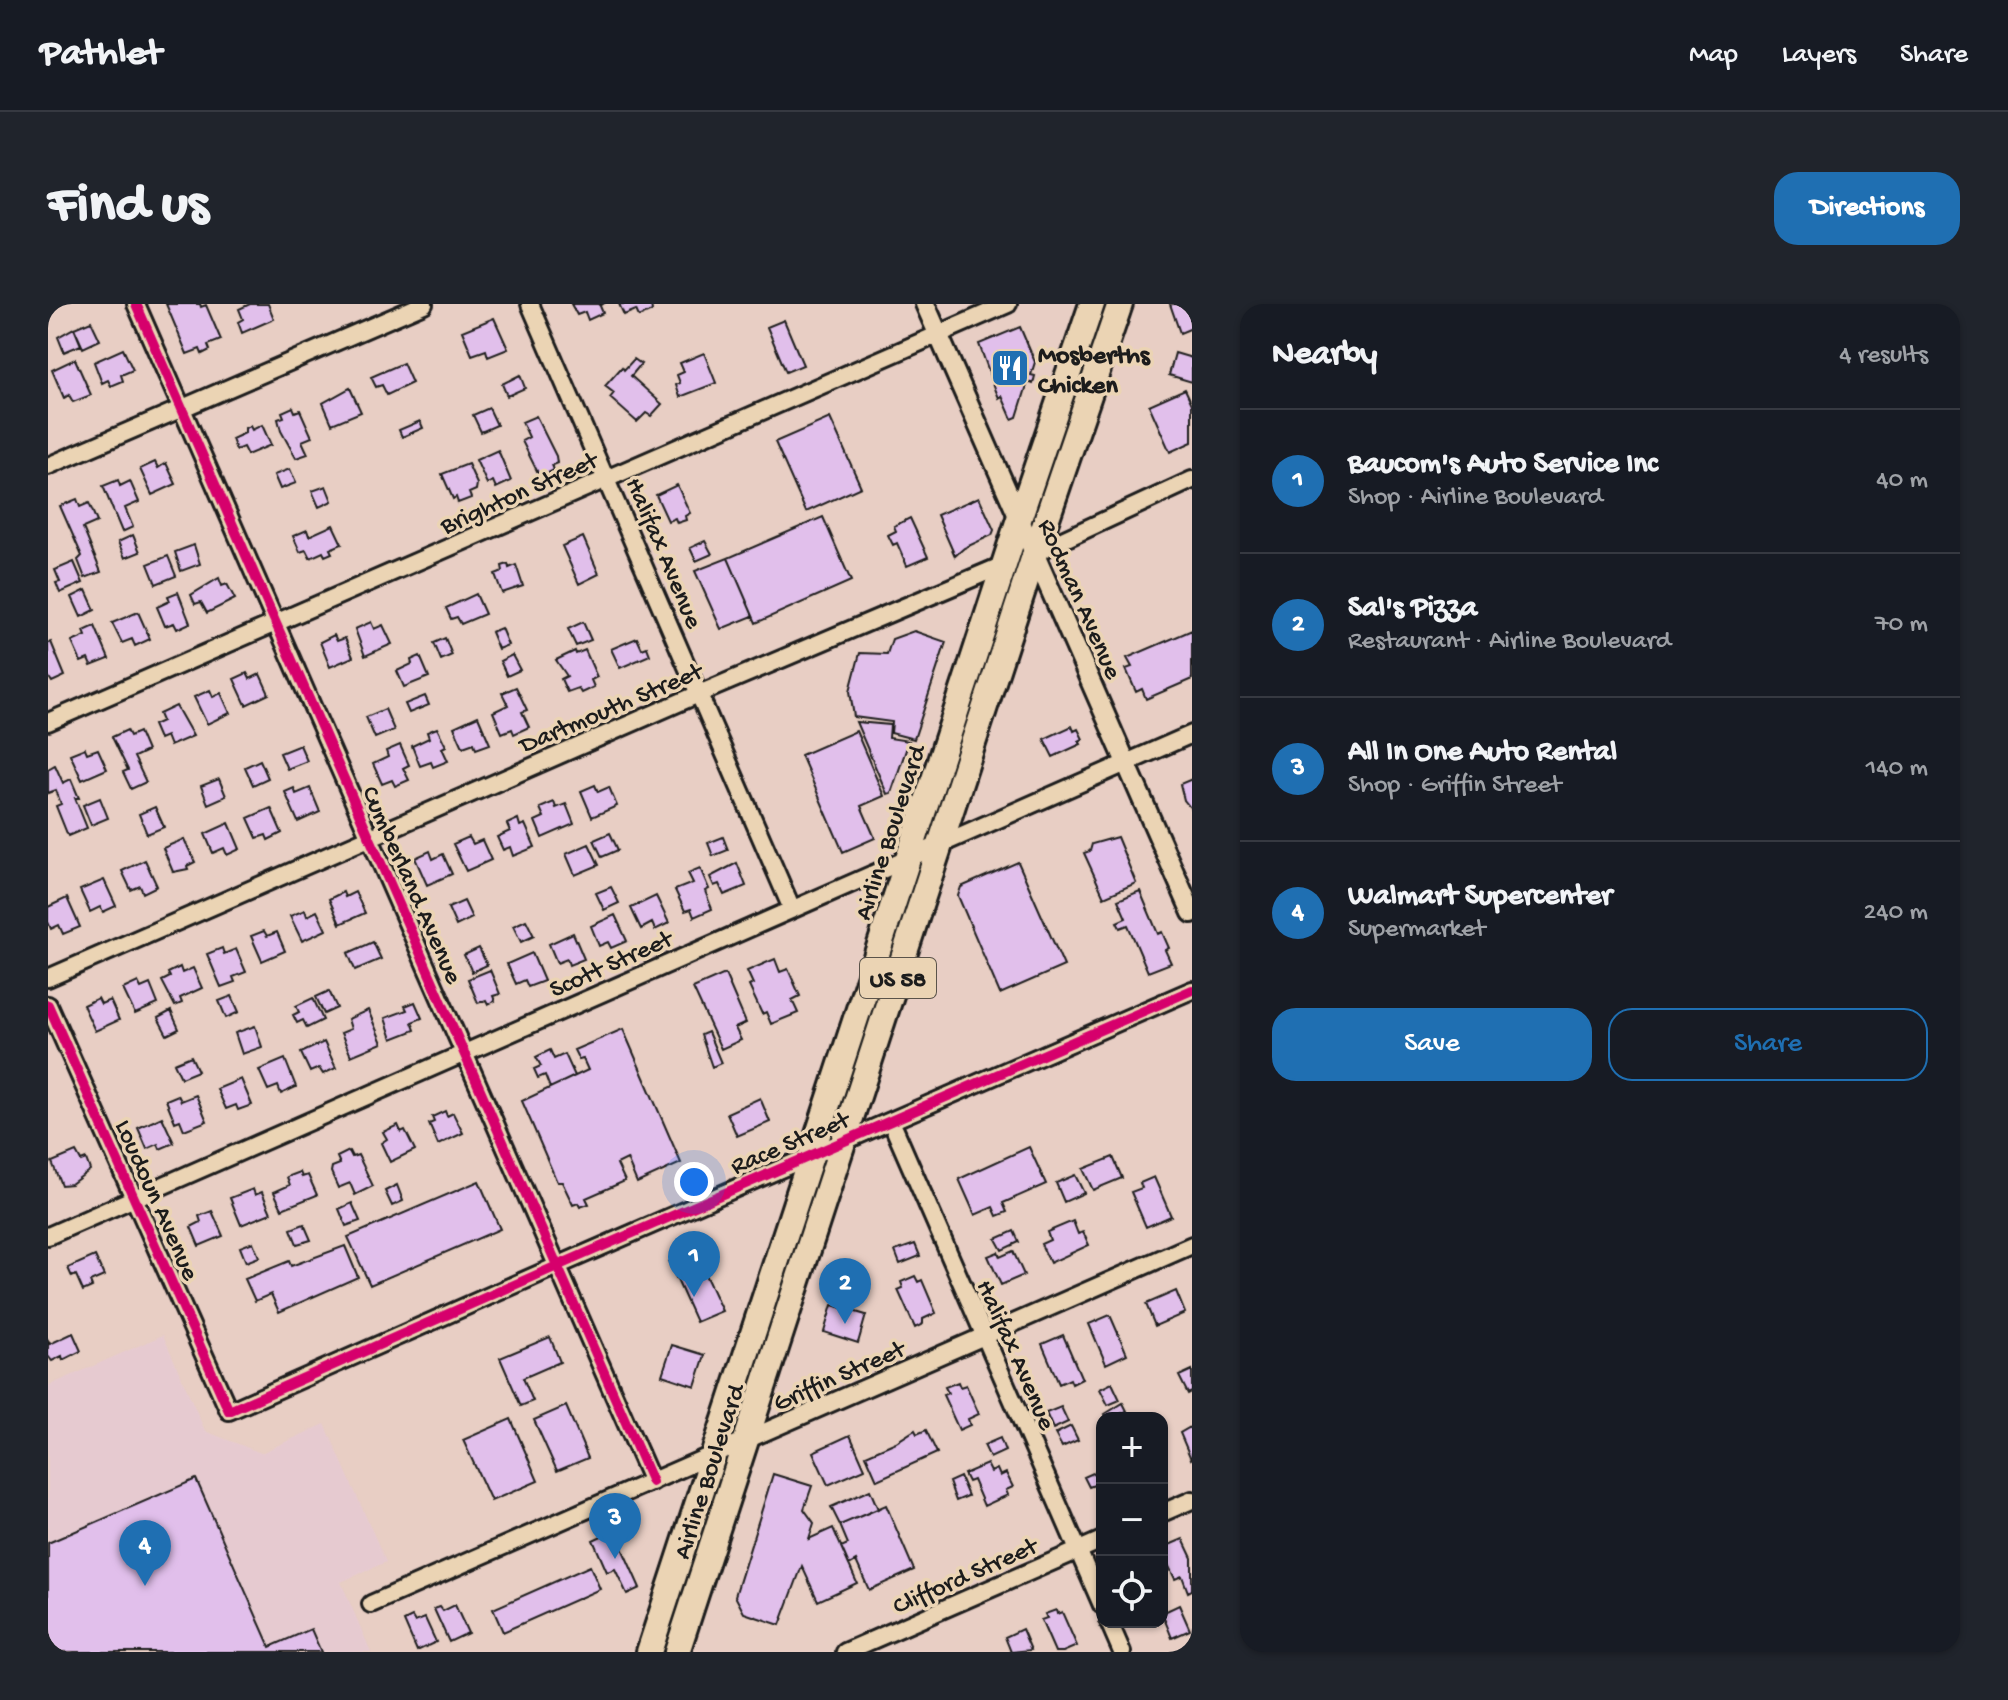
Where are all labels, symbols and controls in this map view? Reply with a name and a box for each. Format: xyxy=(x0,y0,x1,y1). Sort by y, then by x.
text: Pathlet xyxy=(40,33,161,77)
text: Map xyxy=(1689,39,1738,72)
text: Layers xyxy=(1782,39,1856,72)
text: Share xyxy=(1900,39,1968,72)
button: Directions xyxy=(1774,172,1960,245)
text: Find us xyxy=(48,175,208,241)
text: Nearby xyxy=(1272,336,1377,376)
text: 4 results xyxy=(1839,341,1928,372)
place label: Mosberths Chicken xyxy=(1038,342,1151,403)
restaurant icon: Mosberths Chicken xyxy=(989,347,1031,389)
street label: Brighton Street xyxy=(435,446,605,544)
text: Baucom's Auto Service Inc xyxy=(1348,448,1658,483)
text: 1 xyxy=(1293,466,1303,497)
text: 40 m xyxy=(1876,466,1928,497)
street label: Halifax Avenue xyxy=(616,474,708,634)
text: Shop · Airline Boulevard xyxy=(1348,483,1603,514)
street label: Rodman Avenue xyxy=(1029,515,1127,685)
text: Sal's Pizza xyxy=(1348,592,1477,627)
text: 2 xyxy=(1292,610,1304,641)
text: 70 m xyxy=(1875,610,1928,641)
text: Restaurant · Airline Boulevard xyxy=(1348,627,1671,658)
street label: Dartmouth Street xyxy=(514,657,710,763)
text: All In One Auto Rental xyxy=(1348,736,1617,771)
street label: Airline Boulevard xyxy=(849,740,936,925)
text: 3 xyxy=(1291,754,1305,785)
text: 140 m xyxy=(1866,754,1928,785)
text: Shop · Griffin Street xyxy=(1348,771,1561,802)
street label: Cumberland Avenue xyxy=(352,782,468,990)
text: Walmart Supercenter xyxy=(1348,880,1612,915)
text: 4 xyxy=(1292,898,1304,929)
text: 240 m xyxy=(1864,898,1928,929)
text: Supermarket xyxy=(1348,915,1485,946)
street label: Scott Street xyxy=(546,924,680,1007)
road number: US 58 xyxy=(860,958,936,998)
button: Save xyxy=(1272,1008,1592,1081)
button: Share xyxy=(1608,1008,1928,1081)
street label: Race Street xyxy=(727,1105,857,1184)
street label: Loudoun Avenue xyxy=(106,1116,204,1287)
your location xyxy=(674,1162,714,1202)
pin: 1 xyxy=(668,1231,720,1297)
pin: 2 xyxy=(819,1258,871,1324)
street label: Halifax Avenue xyxy=(967,1276,1061,1436)
street label: Griffin Street xyxy=(769,1334,913,1421)
street label: Airline Boulevard xyxy=(668,1379,755,1564)
map controls xyxy=(1096,1412,1168,1628)
button: + xyxy=(1096,1412,1168,1484)
button: − xyxy=(1096,1484,1168,1556)
pin: 3 xyxy=(589,1493,641,1559)
pin: 4 xyxy=(119,1520,171,1586)
street label: Clifford Street xyxy=(889,1532,1045,1624)
button: locate xyxy=(1096,1556,1168,1628)

